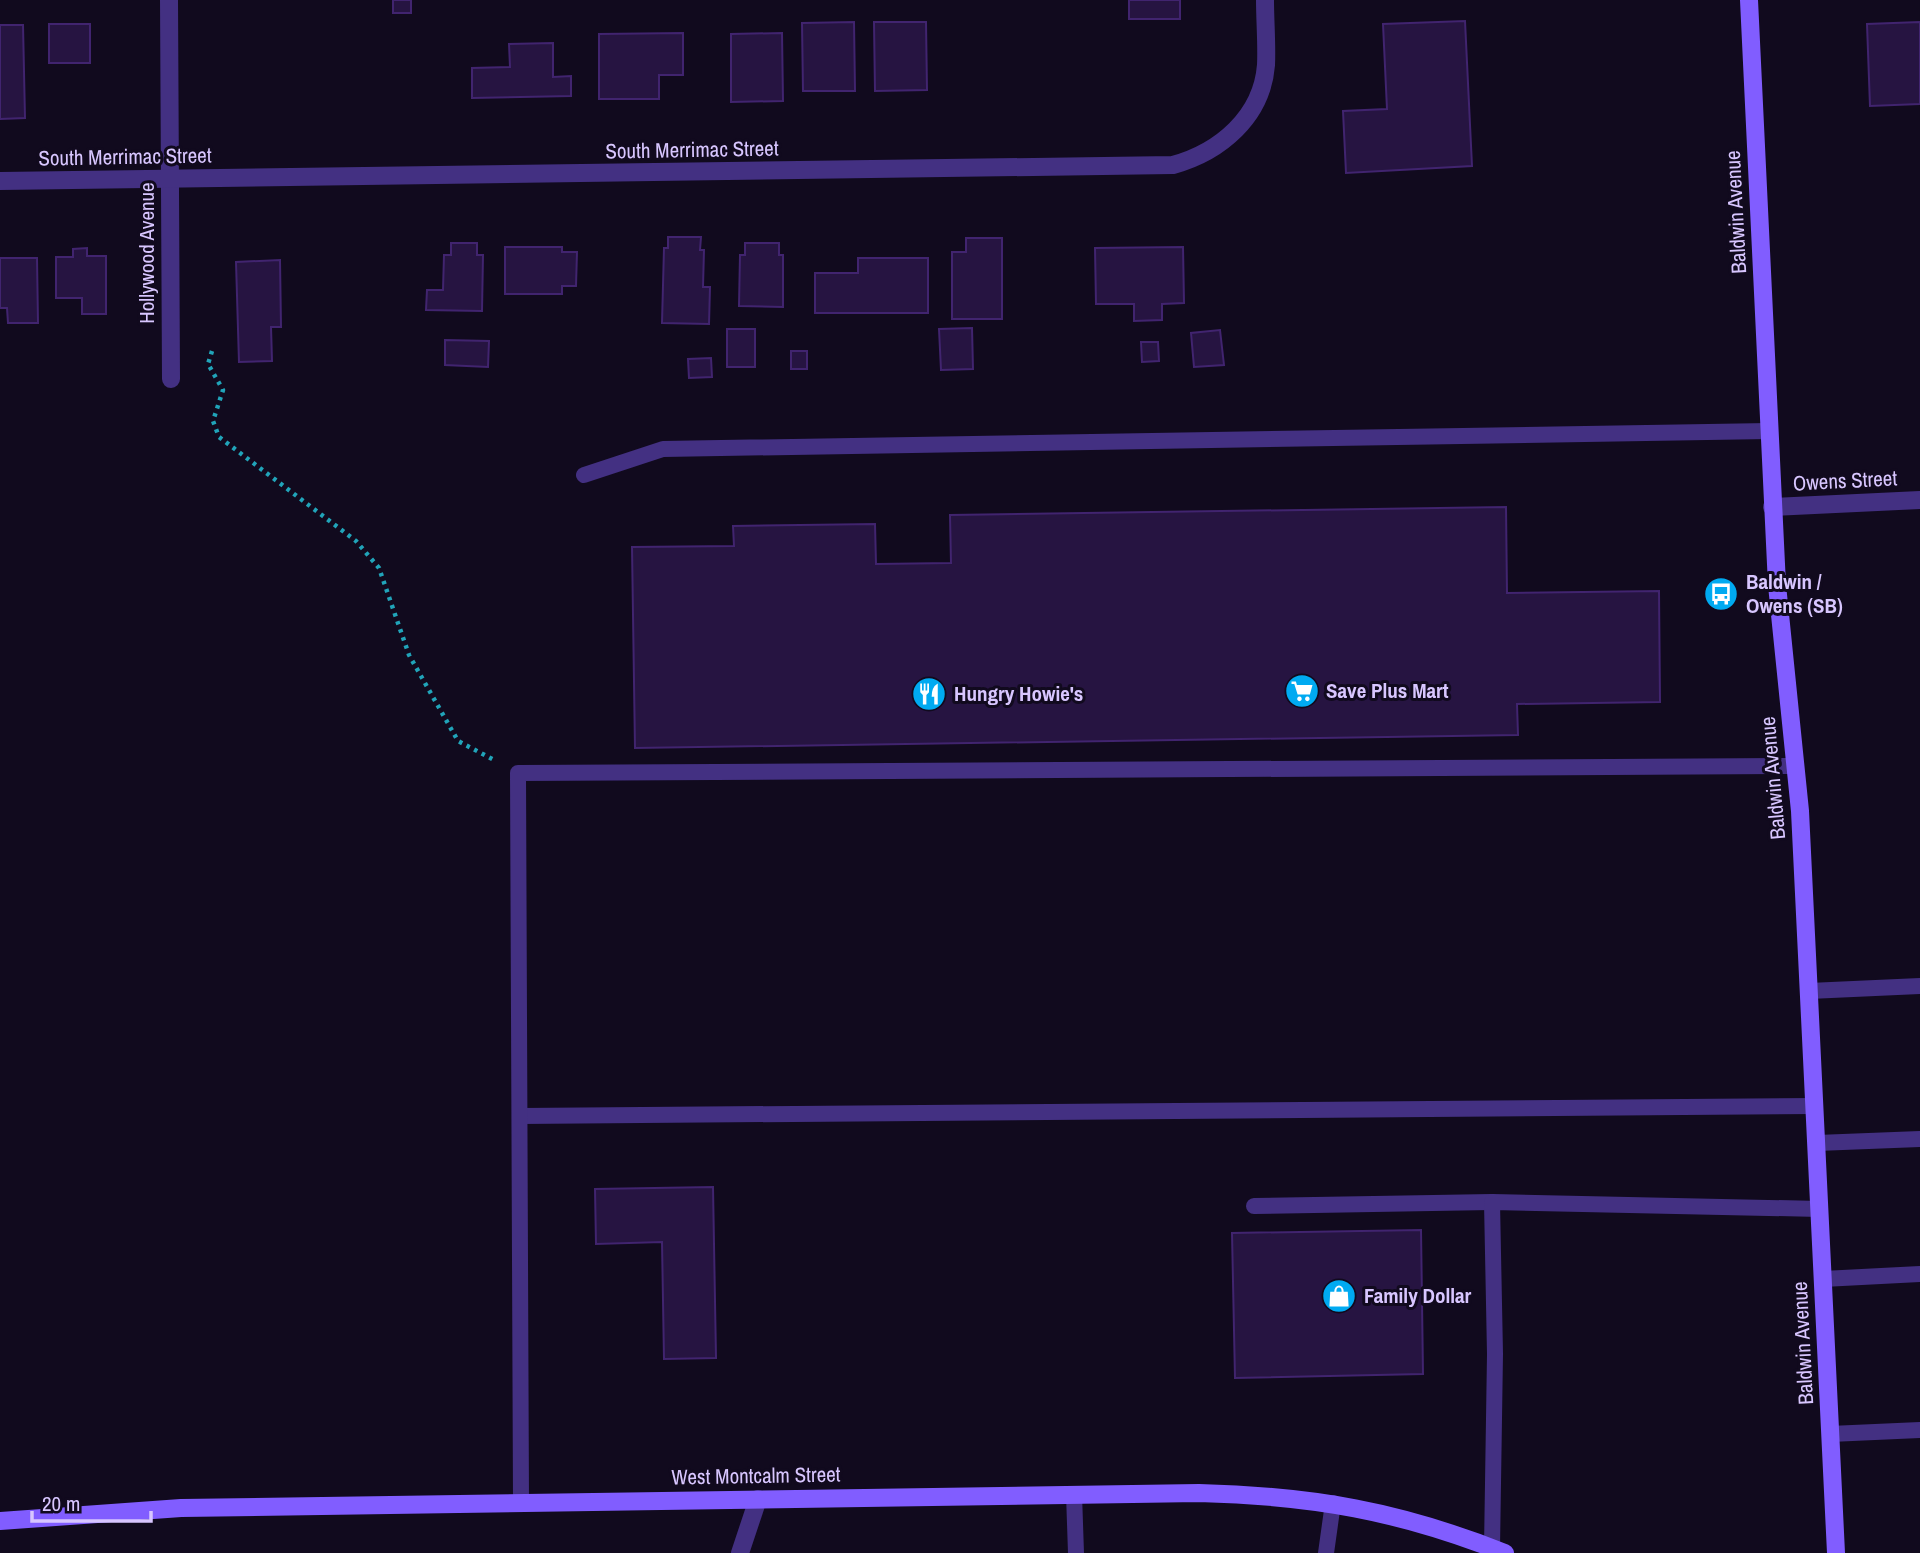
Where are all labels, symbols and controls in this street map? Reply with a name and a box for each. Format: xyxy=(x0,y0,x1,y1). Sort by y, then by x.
street label: South Merrimac Street xyxy=(605,133,779,166)
street label: South Merrimac Street xyxy=(38,140,212,173)
street label: Baldwin Avenue xyxy=(1718,150,1753,274)
street label: Hollywood Avenue xyxy=(132,182,161,324)
street label: Owens Street xyxy=(1792,463,1898,498)
place label: Baldwin / Owens (SB) xyxy=(1746,567,1843,620)
bus stop icon: Baldwin / Owens (SB) xyxy=(1702,575,1740,613)
supermarket icon: Save Plus Mart xyxy=(1283,672,1321,710)
restaurant icon: Hungry Howie's xyxy=(910,675,948,713)
place label: Save Plus Mart xyxy=(1326,676,1449,705)
place label: Hungry Howie's xyxy=(954,679,1083,708)
street label: Baldwin Avenue xyxy=(1753,715,1792,841)
shop icon: Family Dollar xyxy=(1320,1277,1358,1315)
place label: Family Dollar xyxy=(1364,1281,1472,1310)
street label: Baldwin Avenue xyxy=(1785,1281,1820,1405)
street label: West Montcalm Street xyxy=(671,1460,841,1491)
scale bar xyxy=(32,1480,150,1524)
text: 20 m xyxy=(42,1489,80,1518)

